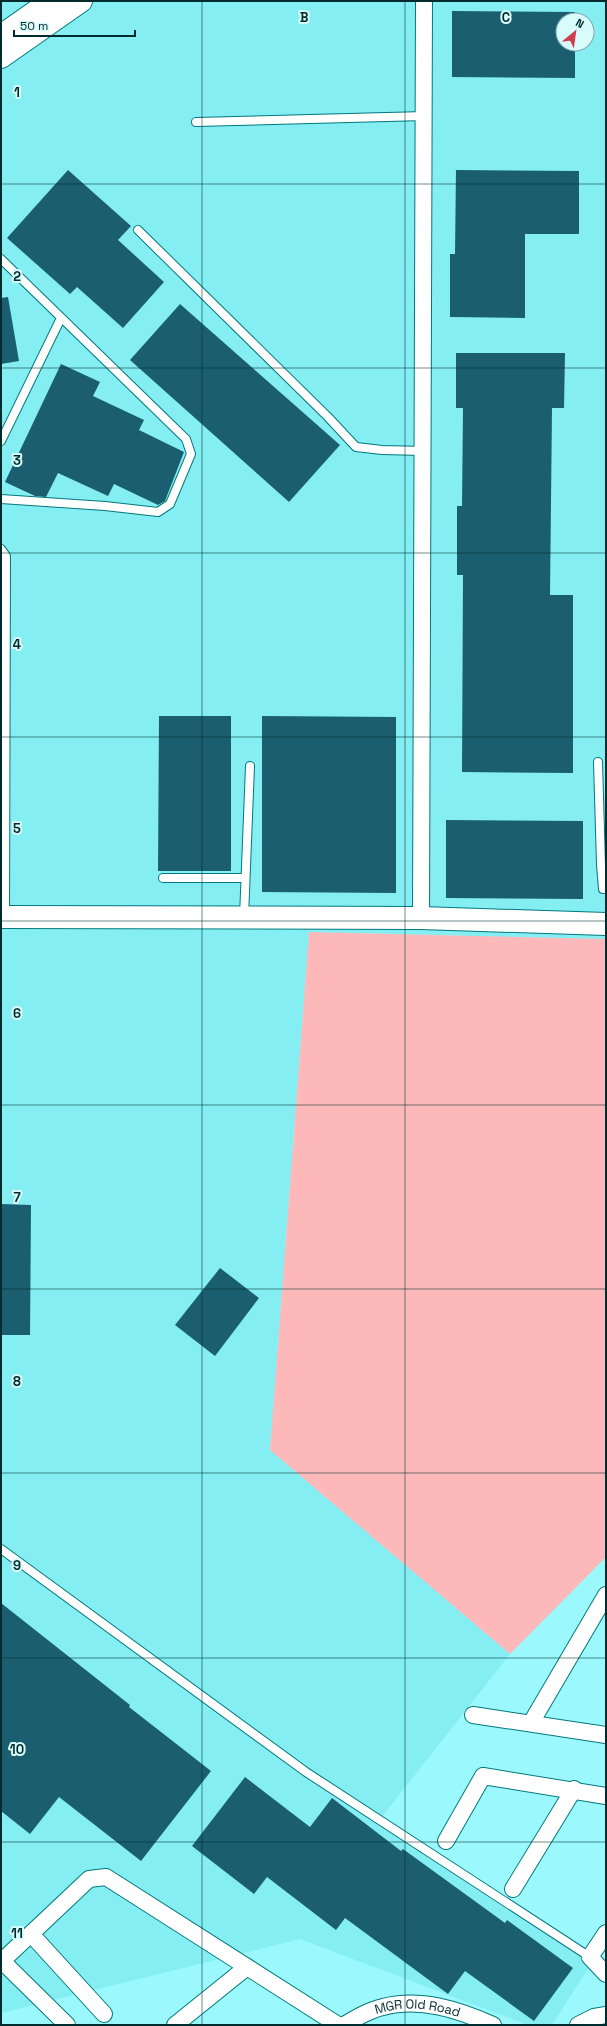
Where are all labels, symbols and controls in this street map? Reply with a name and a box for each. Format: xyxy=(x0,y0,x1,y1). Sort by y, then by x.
text: B xyxy=(300,9,309,26)
text: C xyxy=(502,9,510,26)
scale bar xyxy=(14,12,135,38)
north arrow xyxy=(555,12,595,52)
text: N xyxy=(573,15,586,31)
text: 50 m xyxy=(20,18,48,34)
text: 1 xyxy=(14,84,20,101)
text: 2 xyxy=(13,268,21,285)
text: 3 xyxy=(13,452,21,469)
text: 4 xyxy=(13,636,21,653)
text: 5 xyxy=(13,820,21,837)
text: 6 xyxy=(13,1005,21,1022)
text: 7 xyxy=(13,1189,21,1206)
text: 8 xyxy=(13,1373,21,1390)
text: 9 xyxy=(13,1557,21,1574)
text: 10 xyxy=(10,1741,24,1758)
text: 11 xyxy=(11,1925,23,1942)
street label: MGR Old Road xyxy=(373,1995,463,2020)

